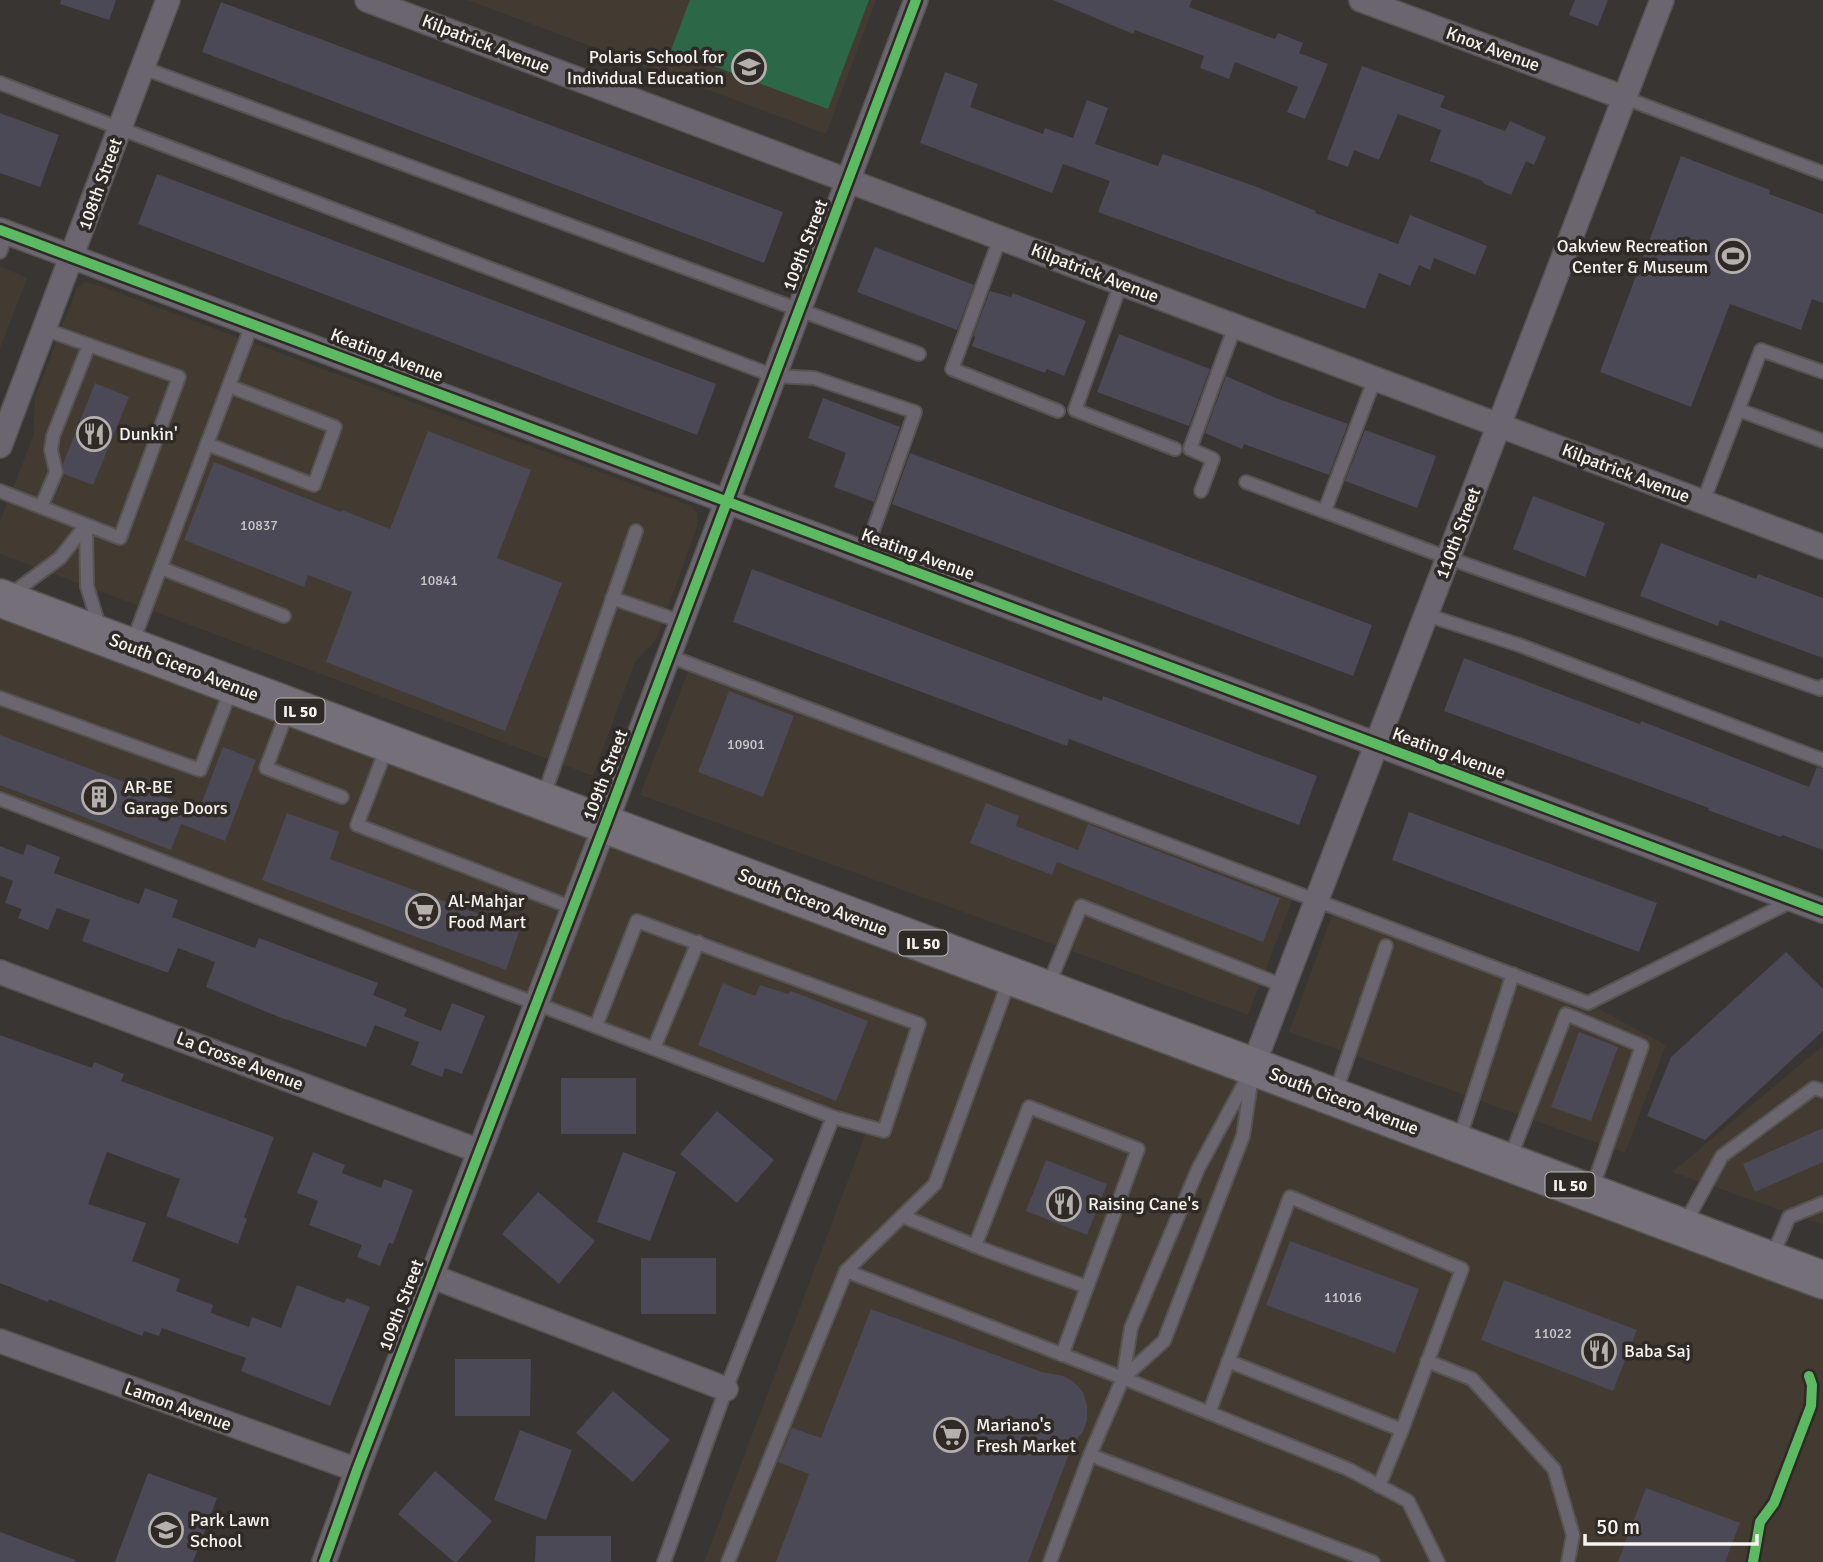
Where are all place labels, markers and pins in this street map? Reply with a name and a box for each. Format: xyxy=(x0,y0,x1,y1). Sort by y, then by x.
place label: Polaris School for Individual Education xyxy=(567,46,724,89)
school or university icon: Polaris School for Individual Education xyxy=(730,48,768,86)
place label: Oakview Recreation Center & Museum xyxy=(1557,235,1708,278)
sports icon: Oakview Recreation Center & Museum xyxy=(1714,237,1752,275)
restaurant icon: Dunkin' xyxy=(75,415,113,453)
place label: Dunkin' xyxy=(119,423,178,445)
place label: AR-BE Garage Doors xyxy=(124,776,228,819)
building icon: AR-BE Garage Doors xyxy=(80,778,118,816)
place label: Al-Mahjar Food Mart xyxy=(448,890,526,933)
supermarket icon: Al-Mahjar Food Mart xyxy=(404,892,442,930)
restaurant icon: Raising Cane's xyxy=(1045,1185,1083,1223)
place label: Raising Cane's xyxy=(1088,1193,1199,1215)
restaurant icon: Baba Saj xyxy=(1580,1332,1618,1370)
place label: Baba Saj xyxy=(1624,1340,1691,1362)
place label: Mariano's Fresh Market xyxy=(976,1414,1076,1457)
supermarket icon: Mariano's Fresh Market xyxy=(932,1416,970,1454)
place label: Park Lawn School xyxy=(190,1509,270,1552)
school or university icon: Park Lawn School xyxy=(147,1511,185,1549)

